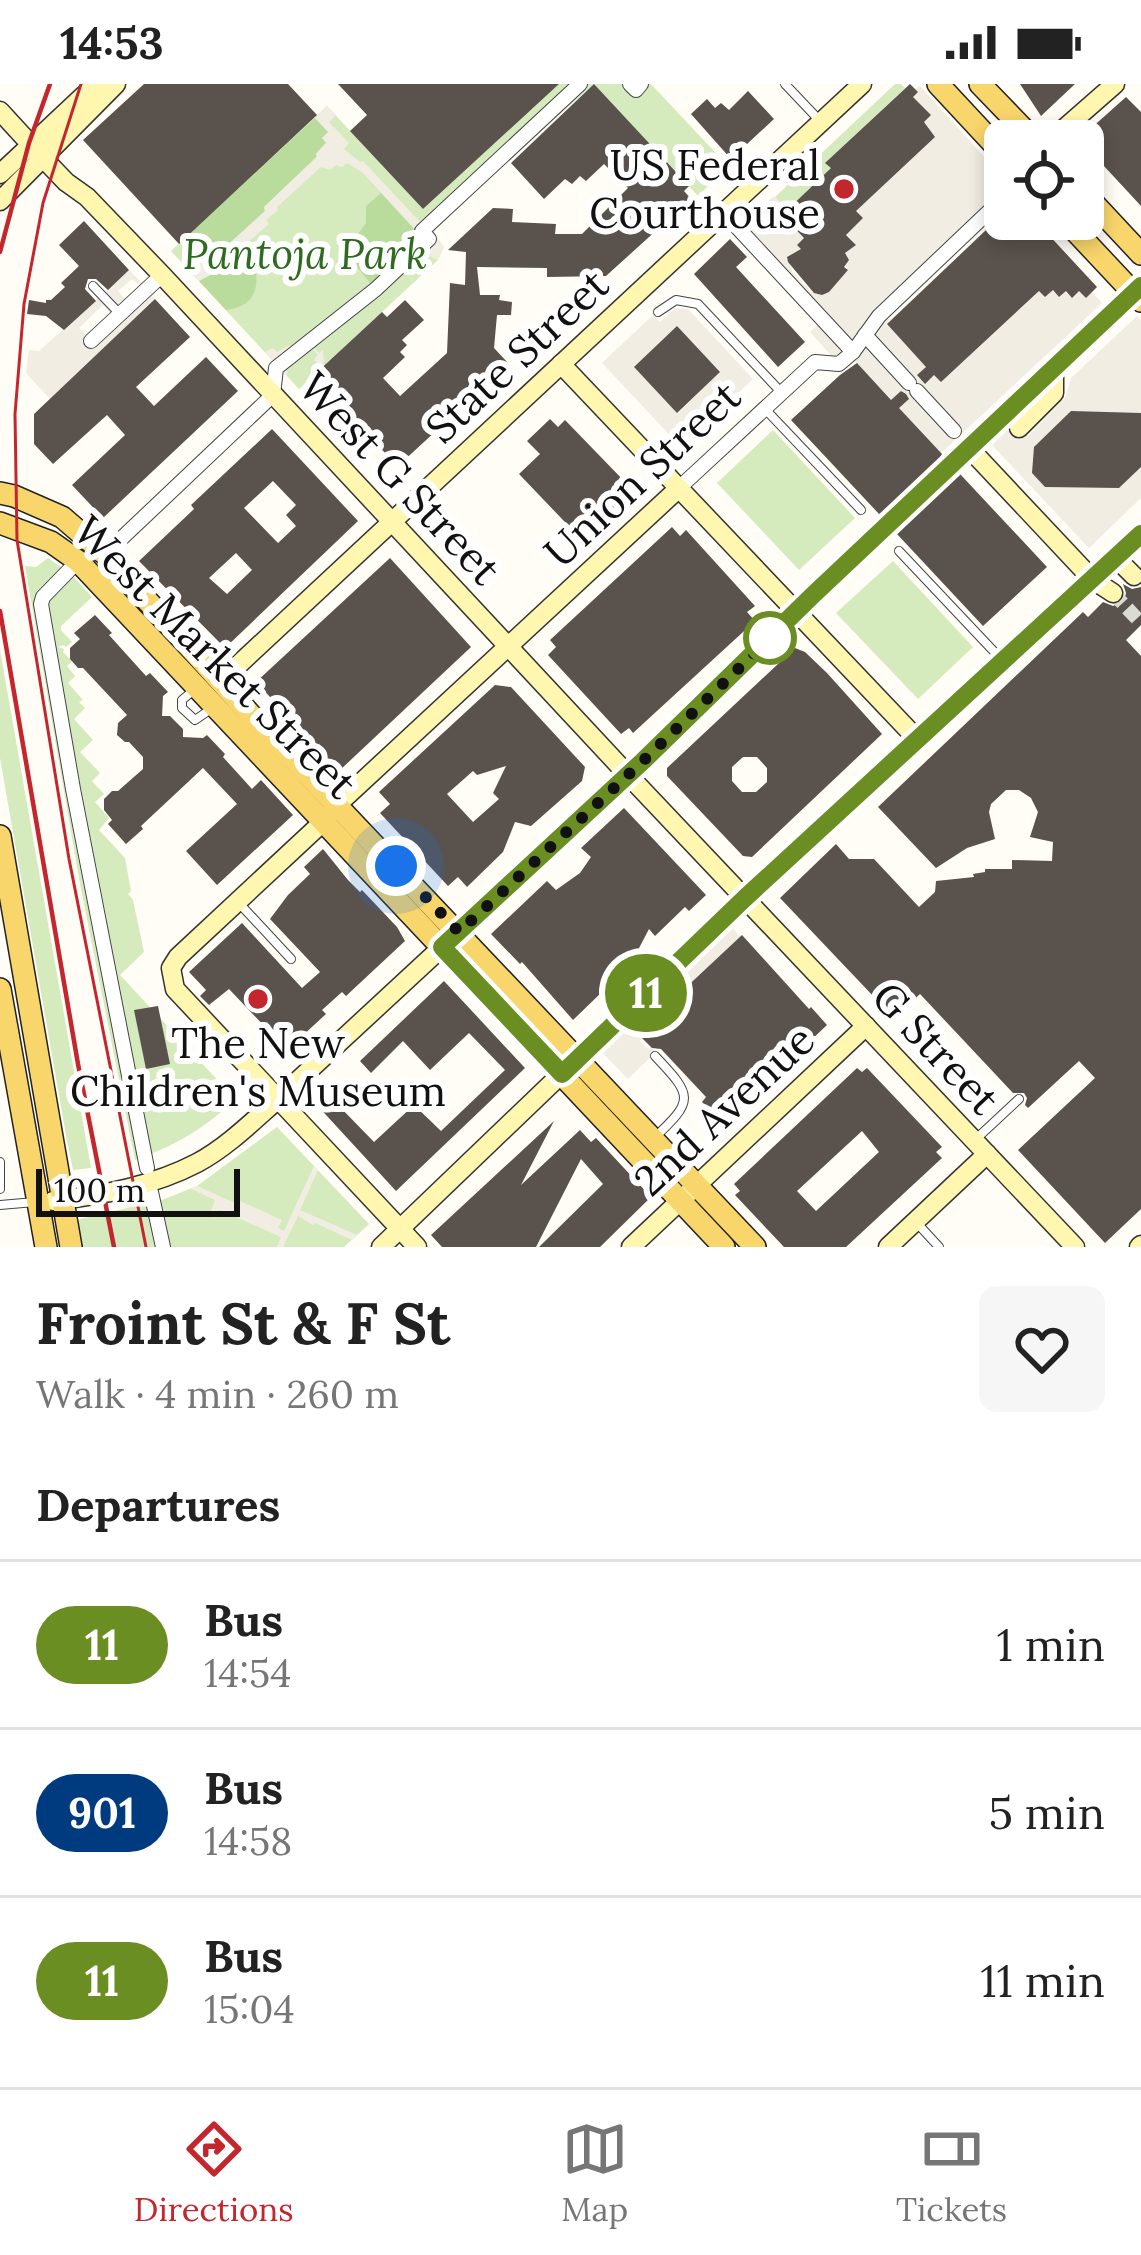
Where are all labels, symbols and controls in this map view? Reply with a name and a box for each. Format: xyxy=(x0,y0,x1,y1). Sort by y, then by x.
text: 14:53 xyxy=(60,14,164,71)
map controls xyxy=(984,120,1104,240)
button: locate xyxy=(984,120,1104,240)
place label: US Federal Courthouse xyxy=(589,138,820,240)
marker: US Federal Courthouse xyxy=(831,176,857,202)
park label: Pantoja Park xyxy=(183,227,427,281)
street label: State Street xyxy=(414,257,620,454)
street label: West G Street xyxy=(288,360,513,596)
street label: Union Street xyxy=(533,369,752,579)
street label: West Market Street xyxy=(62,504,369,811)
unlabelled marker xyxy=(745,613,795,663)
your location xyxy=(366,836,426,896)
line badge: 11 xyxy=(592,954,700,1032)
text: 11 xyxy=(629,966,663,1020)
street label: G Street xyxy=(861,970,1012,1126)
marker: The New Children's Museum xyxy=(245,986,271,1012)
street label: 2nd Avenue xyxy=(623,1013,825,1207)
place label: The New Children's Museum xyxy=(70,1016,446,1118)
scale bar xyxy=(36,1163,240,1216)
text: 100 m xyxy=(54,1169,145,1211)
button: heart xyxy=(979,1286,1105,1412)
text: Froint St & F St xyxy=(36,1287,450,1360)
text: Walk · 4 min · 260 m xyxy=(36,1369,399,1419)
text: Departures xyxy=(36,1476,280,1533)
text: Bus xyxy=(204,1591,283,1648)
text: 1 min xyxy=(997,1616,1105,1673)
text: 11 xyxy=(85,1618,119,1672)
text: 14:54 xyxy=(204,1648,291,1698)
text: Bus xyxy=(204,1759,283,1816)
text: 5 min xyxy=(988,1784,1105,1841)
text: 901 xyxy=(68,1786,136,1840)
text: 14:58 xyxy=(204,1816,292,1866)
text: Bus xyxy=(204,1927,283,1984)
text: 11 min xyxy=(980,1952,1105,2009)
text: 11 xyxy=(85,1954,119,2008)
text: 15:04 xyxy=(204,1984,295,2034)
tab: Directions xyxy=(134,2116,294,2230)
tab: Map xyxy=(561,2116,628,2230)
tab: Tickets xyxy=(896,2116,1007,2230)

